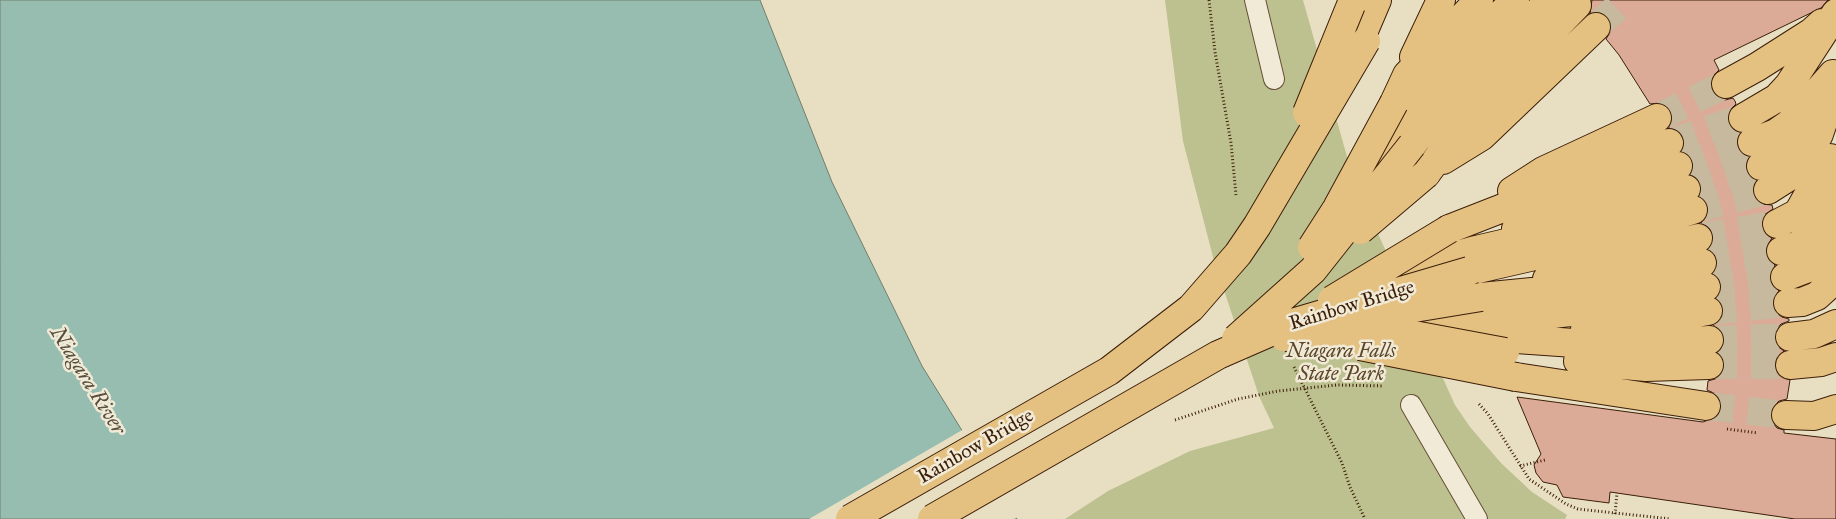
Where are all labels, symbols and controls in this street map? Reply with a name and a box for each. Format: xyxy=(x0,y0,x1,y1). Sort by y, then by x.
street label: Rainbow Bridge xyxy=(1286,276,1418,336)
water label: Niagara River xyxy=(44,322,130,440)
park label: Niagara Falls State Park xyxy=(1286,340,1396,387)
street label: Rainbow Bridge xyxy=(914,404,1038,490)

